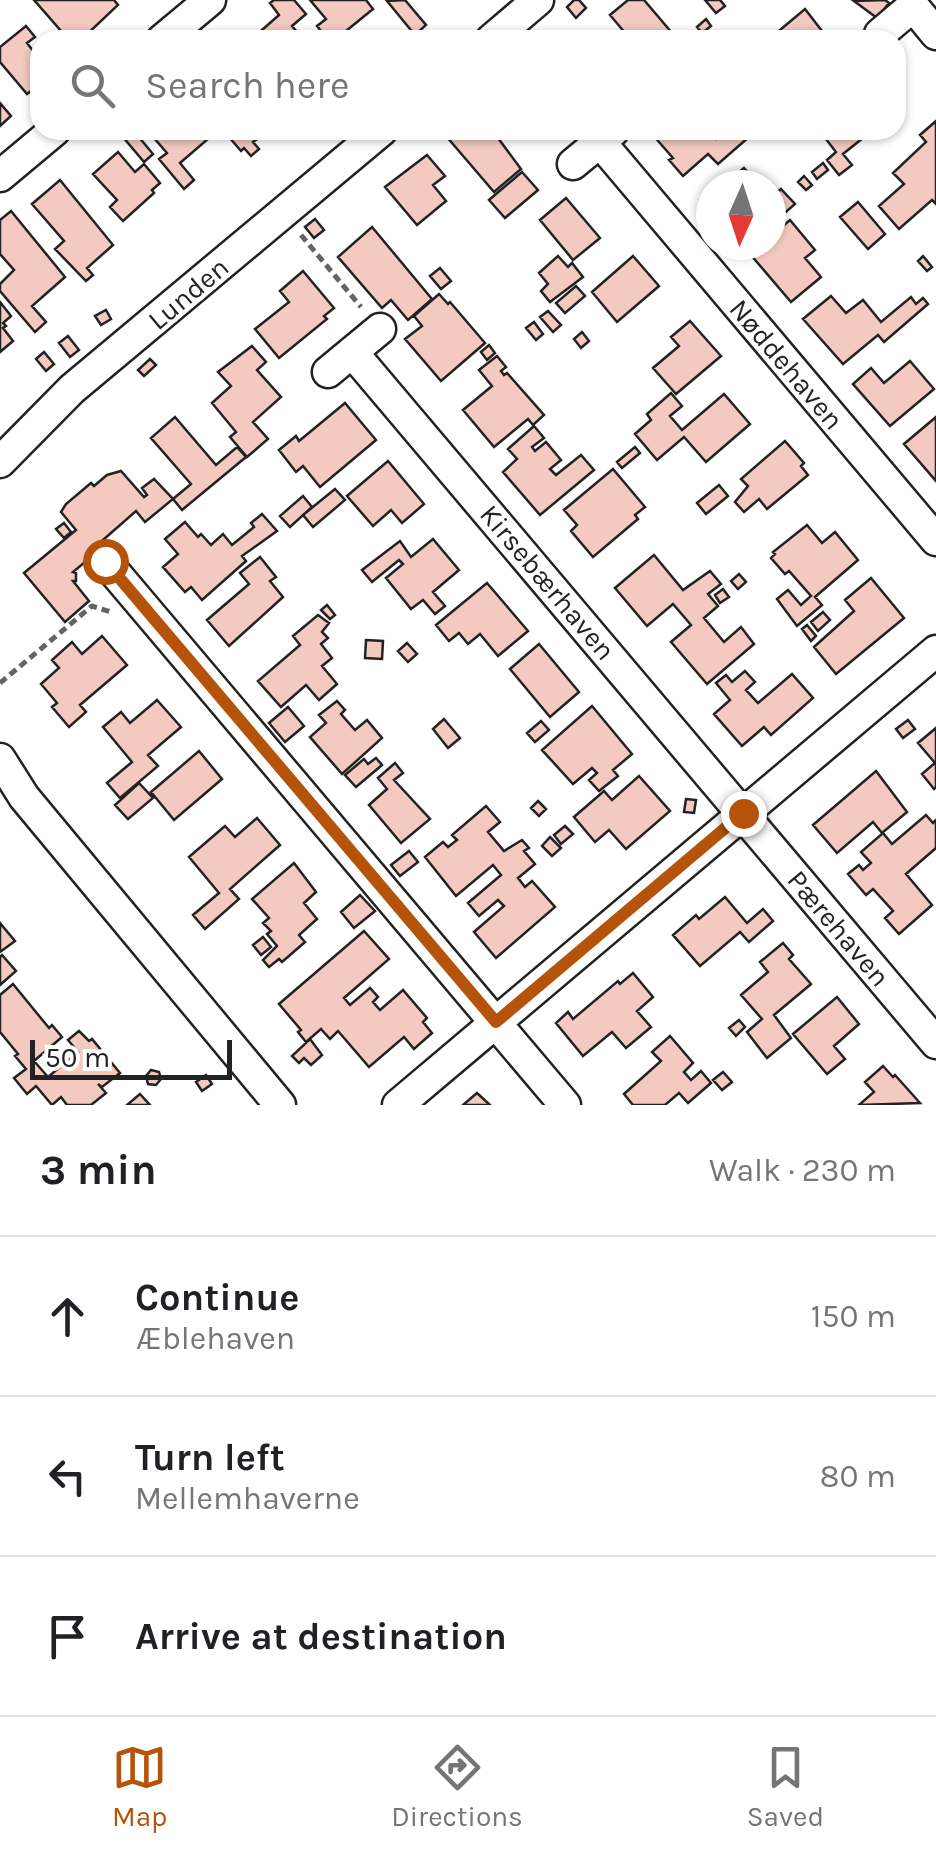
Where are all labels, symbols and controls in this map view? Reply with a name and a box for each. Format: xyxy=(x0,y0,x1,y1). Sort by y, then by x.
search box xyxy=(30,30,906,140)
icon: search xyxy=(65,58,120,113)
text: Search here xyxy=(145,63,349,108)
north arrow xyxy=(696,170,786,260)
street label: Lunden xyxy=(141,250,235,336)
street label: Nøddehaven xyxy=(723,293,851,436)
street label: Kirsebærhaven xyxy=(473,498,622,667)
route start xyxy=(83,539,129,585)
route end xyxy=(721,791,767,837)
street label: Pærehaven xyxy=(781,864,897,993)
scale bar xyxy=(30,1035,232,1080)
text: 50 m xyxy=(45,1041,110,1074)
text: 3 min xyxy=(40,1145,157,1195)
text: Walk · 230 m xyxy=(709,1152,896,1189)
text: Continue xyxy=(135,1275,299,1320)
icon: ahead xyxy=(40,1289,95,1344)
text: 150 m xyxy=(811,1298,896,1335)
text: Æblehaven xyxy=(135,1320,295,1357)
text: Turn left xyxy=(135,1435,285,1480)
icon: left xyxy=(40,1449,95,1504)
text: 80 m xyxy=(820,1458,896,1495)
text: Mellemhaverne xyxy=(135,1480,360,1517)
icon: arrive xyxy=(40,1609,95,1664)
text: Arrive at destination xyxy=(135,1614,507,1659)
tab: Map xyxy=(112,1740,167,1833)
tab: Directions xyxy=(391,1740,523,1833)
tab: Saved xyxy=(747,1740,824,1833)

